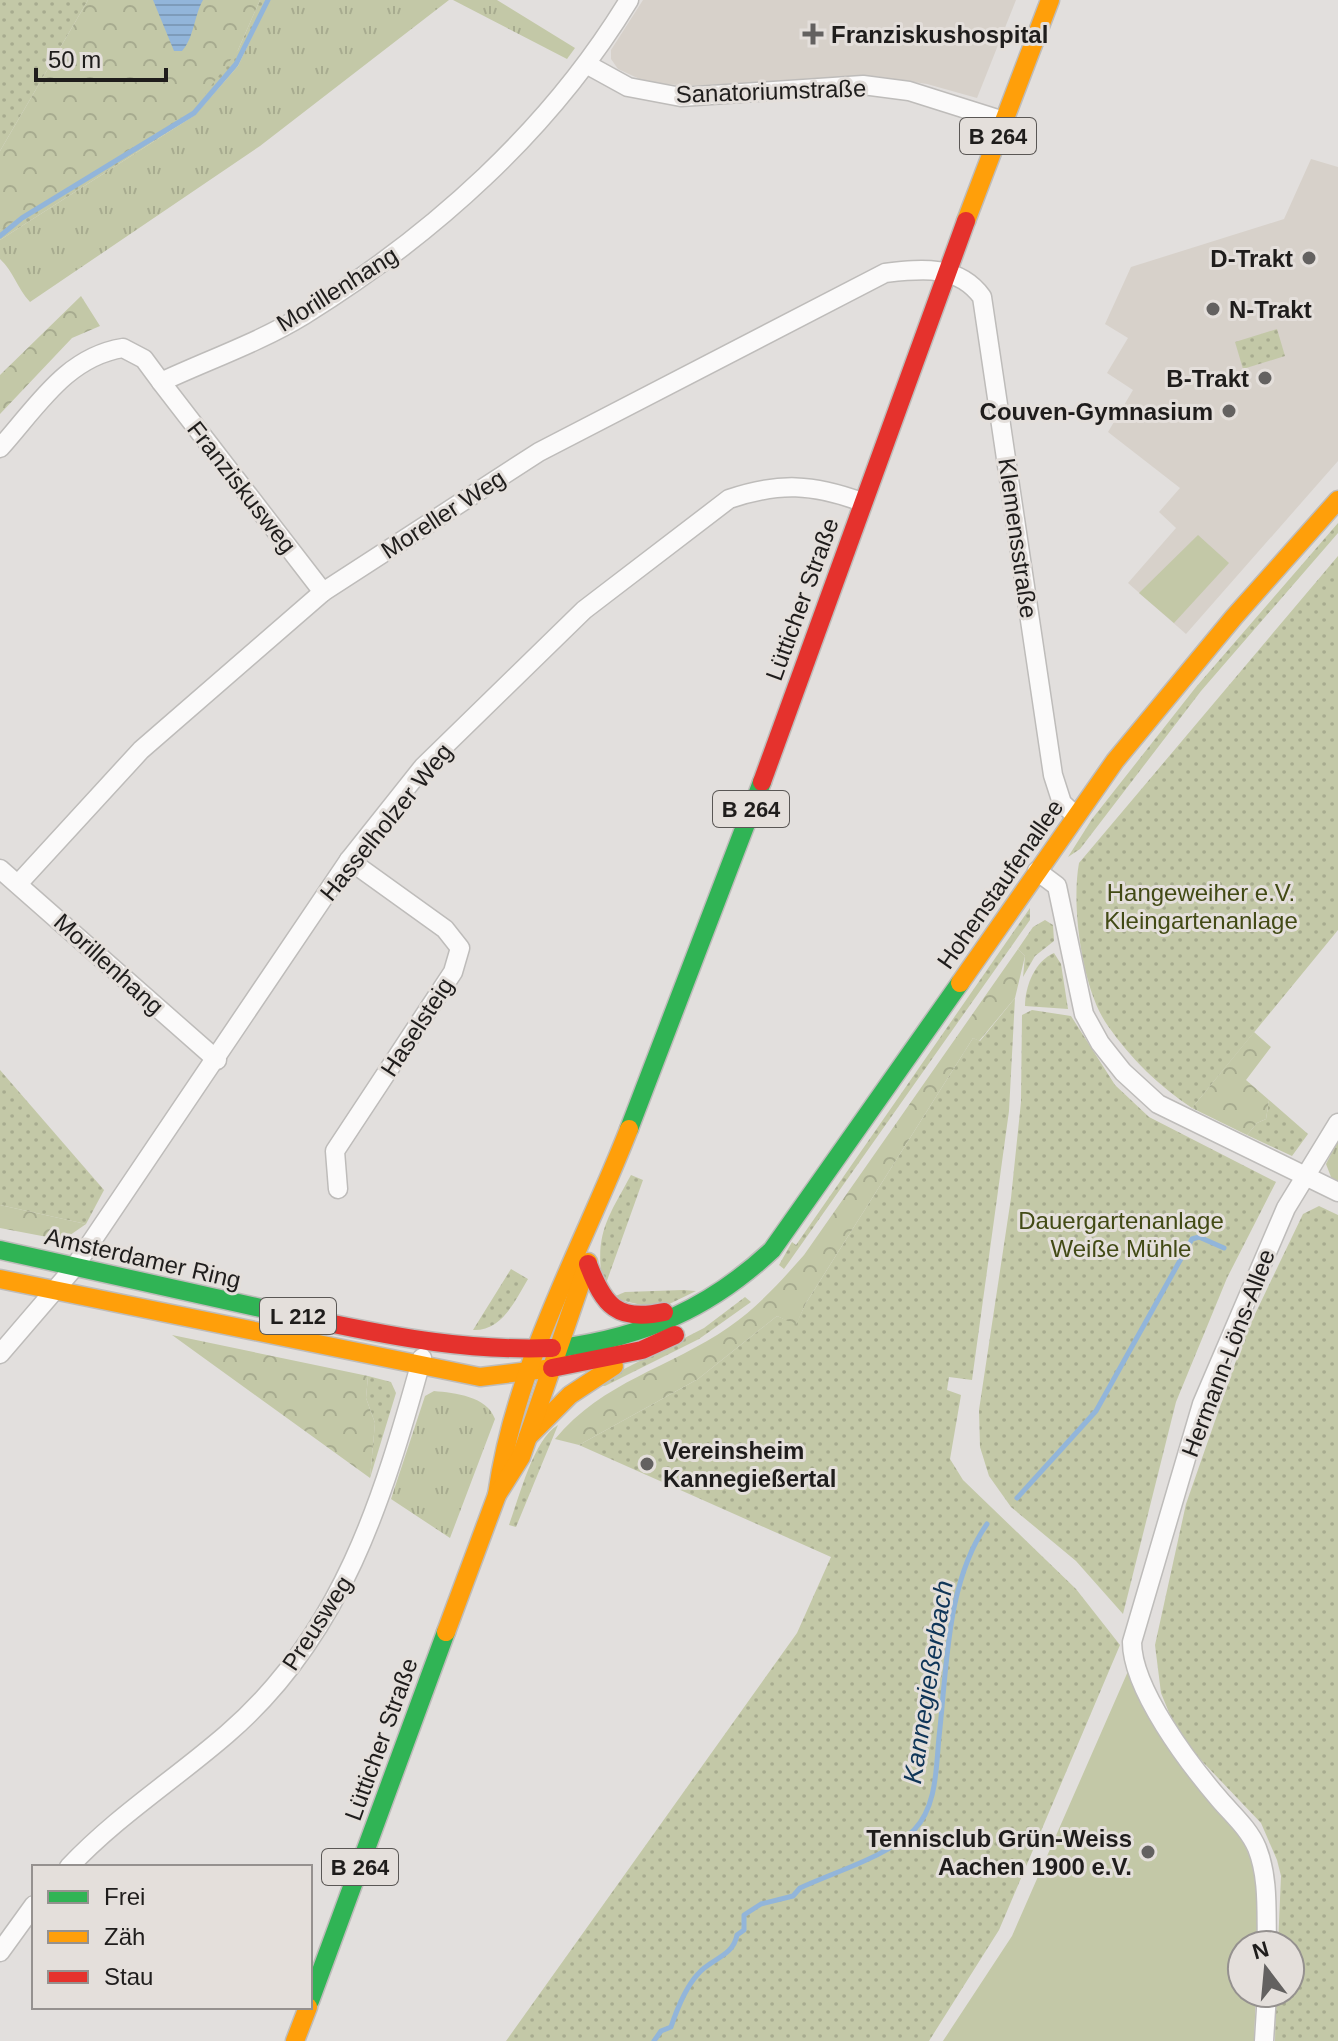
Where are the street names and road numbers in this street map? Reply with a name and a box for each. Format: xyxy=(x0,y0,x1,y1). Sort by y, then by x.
street label: Sanatoriumstraße xyxy=(675,74,867,108)
road number: B 264 xyxy=(960,118,1036,154)
street label: Morillenhang xyxy=(272,241,402,337)
street label: Franziskusweg xyxy=(182,416,302,558)
street label: Klemensstraße xyxy=(993,456,1043,620)
street label: Moreller Weg xyxy=(376,464,510,564)
street label: Lütticher Straße xyxy=(760,514,844,684)
street label: Hasselholzer Weg xyxy=(314,738,458,906)
road number: B 264 xyxy=(713,791,789,827)
street label: Hohenstaufenallee xyxy=(932,794,1068,974)
street label: Morillenhang xyxy=(49,908,169,1020)
street label: Haselsteig xyxy=(375,973,459,1081)
street label: Amsterdamer Ring xyxy=(42,1222,244,1294)
street label: Hermann-Löns-Allee xyxy=(1176,1245,1280,1461)
road number: L 212 xyxy=(260,1298,336,1334)
street label: Preusweg xyxy=(277,1571,357,1675)
street label: Lütticher Straße xyxy=(339,1654,423,1824)
road number: B 264 xyxy=(322,1849,398,1885)

